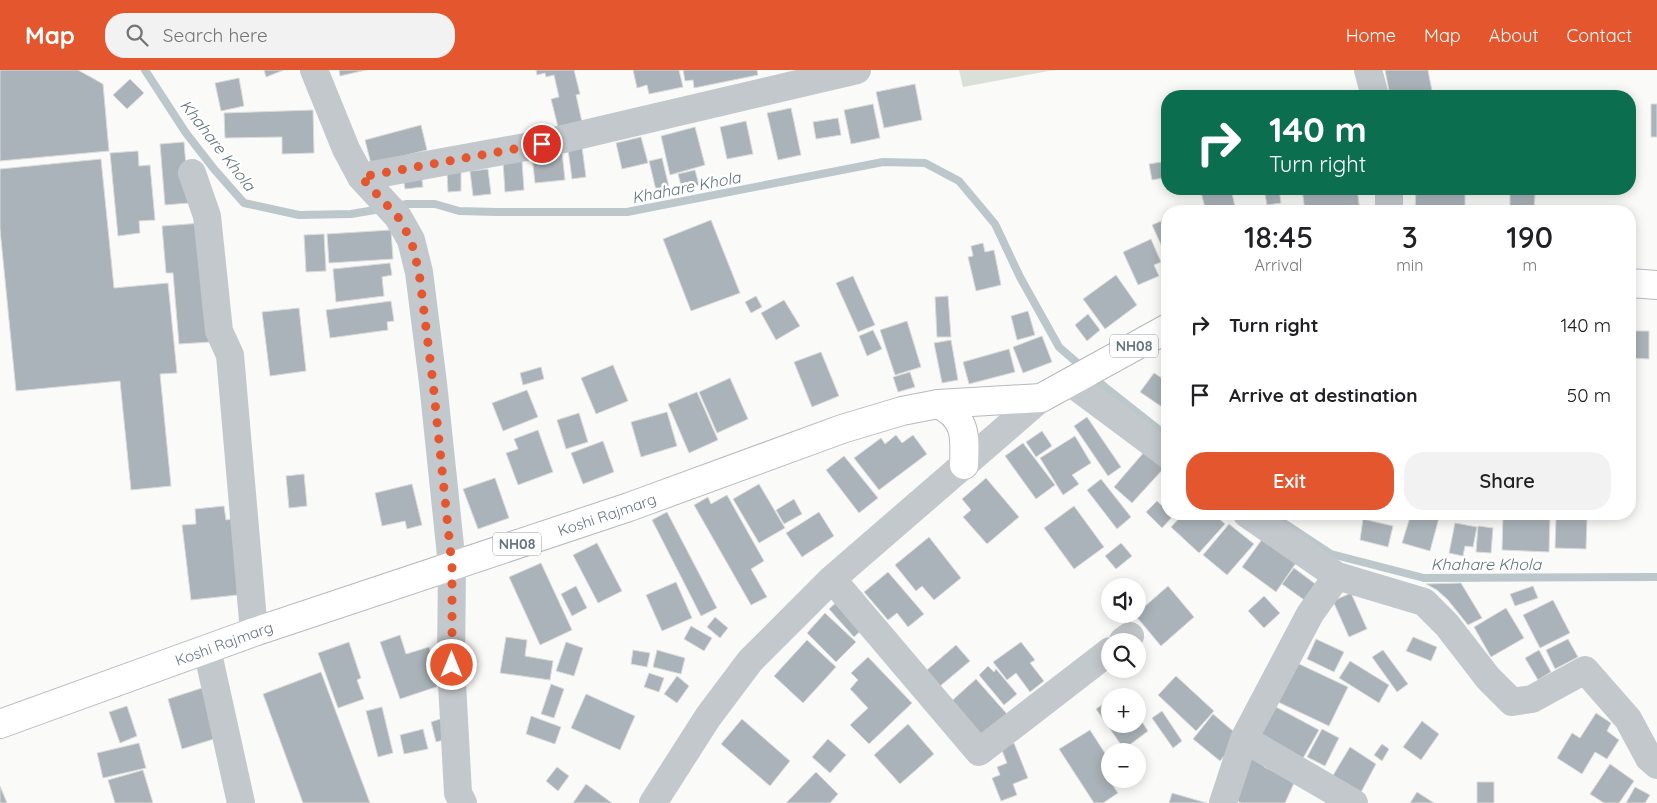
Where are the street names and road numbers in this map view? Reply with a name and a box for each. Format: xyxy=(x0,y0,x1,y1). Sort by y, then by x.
road number: NH08 xyxy=(1110,334,1158,358)
street label: Koshi Rajmarg xyxy=(555,488,659,540)
road number: NH08 xyxy=(493,532,541,556)
street label: Koshi Rajmarg xyxy=(172,617,275,669)

